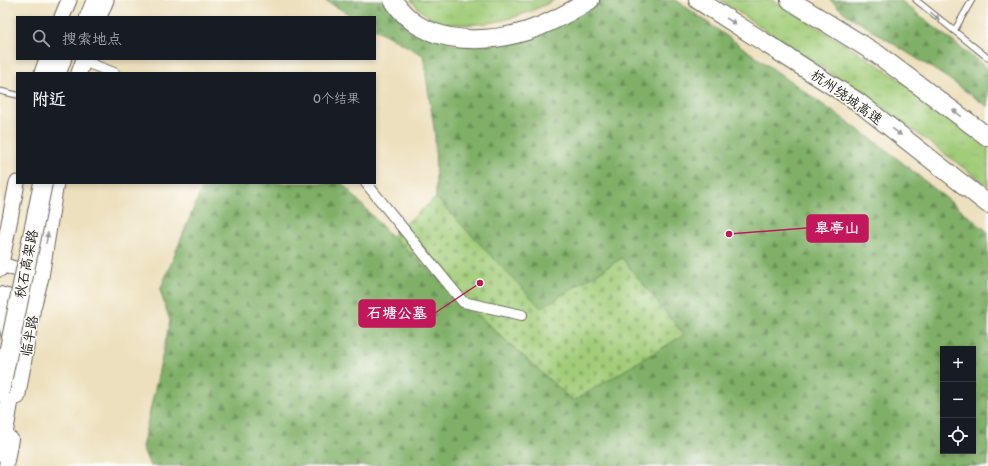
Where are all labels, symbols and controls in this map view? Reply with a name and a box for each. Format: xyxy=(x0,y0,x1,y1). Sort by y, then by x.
one-way arrow xyxy=(930,11,940,20)
search box xyxy=(16,16,376,60)
one-way arrow xyxy=(726,17,736,25)
icon: search xyxy=(30,27,52,49)
text: 搜索地点 xyxy=(62,30,122,48)
street label: 杭州绕城高速 xyxy=(807,66,886,128)
text: 附近 xyxy=(32,89,66,109)
text: 0个结果 xyxy=(313,91,360,106)
one-way arrow xyxy=(951,109,962,118)
one-way arrow xyxy=(892,128,903,137)
callout: 皋亭山 xyxy=(807,215,868,242)
text: 皋亭山 xyxy=(814,219,860,237)
street label: 秋石高架路 xyxy=(11,228,42,300)
one-way arrow xyxy=(44,232,50,244)
callout: 石塘公墓 xyxy=(359,300,435,327)
text: 石塘公墓 xyxy=(367,304,427,322)
street label: 临半路 xyxy=(17,314,42,358)
map controls xyxy=(940,346,976,454)
button: + xyxy=(940,346,976,382)
button: − xyxy=(940,382,976,418)
button: locate xyxy=(940,418,976,454)

